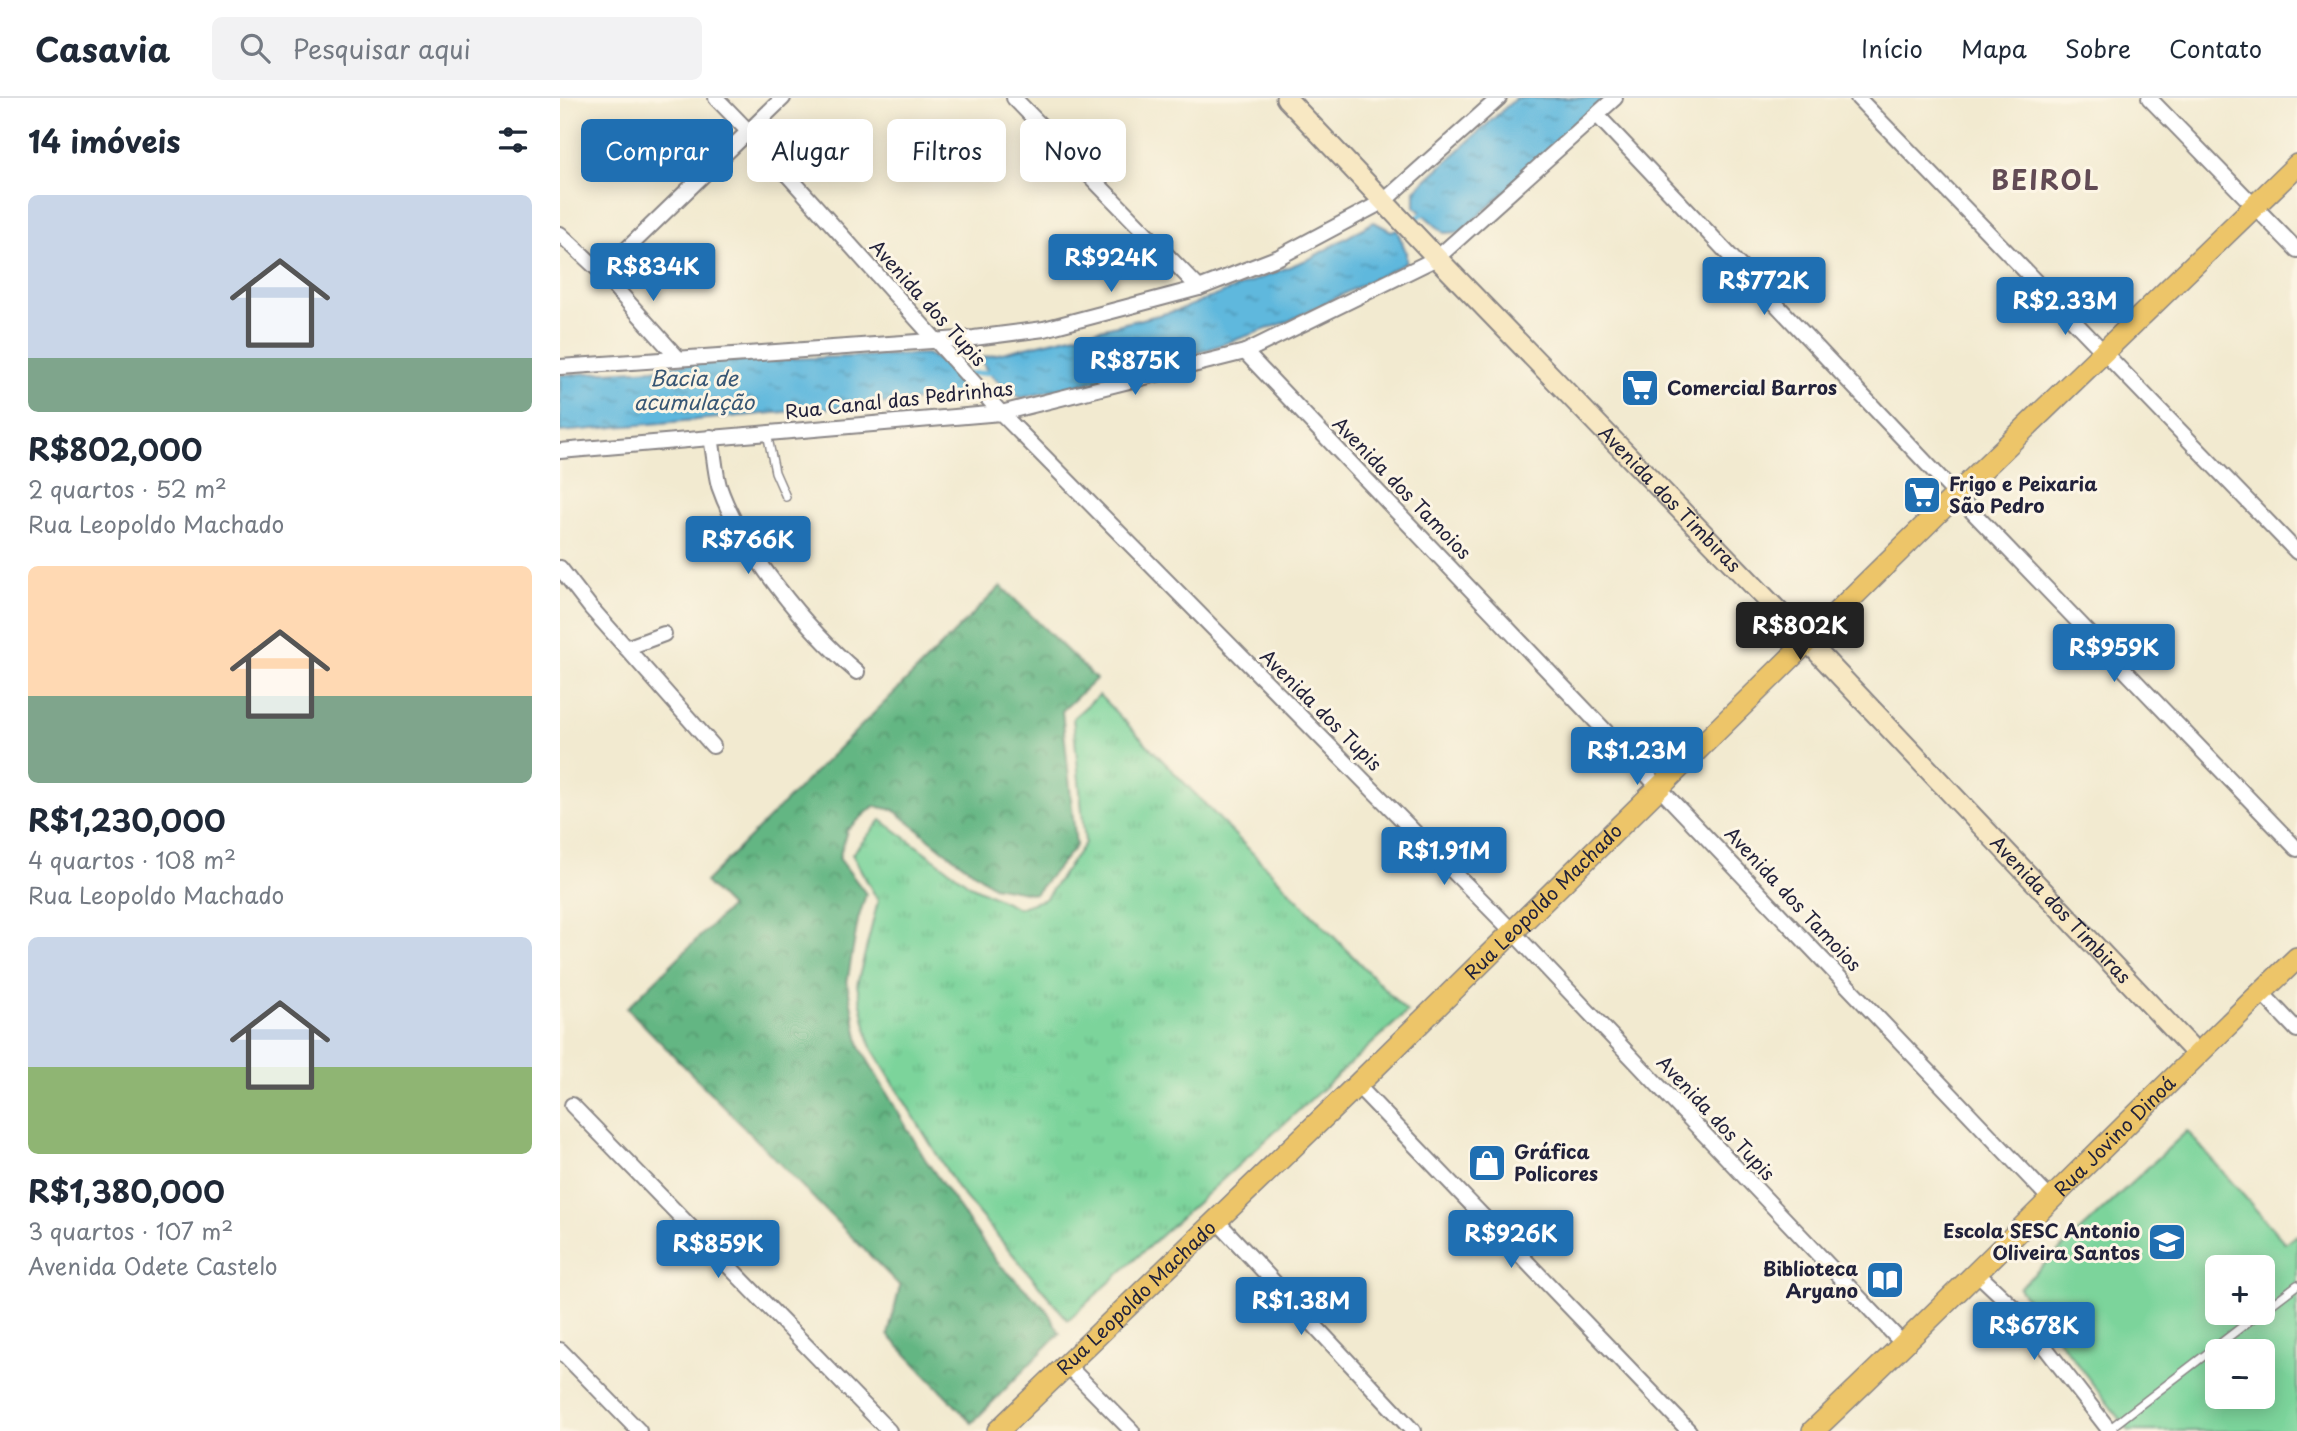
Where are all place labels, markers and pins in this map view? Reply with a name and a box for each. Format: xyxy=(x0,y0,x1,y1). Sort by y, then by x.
pin: R$924K xyxy=(1054,234,1168,294)
pin: R$834K xyxy=(596,244,710,303)
pin: R$772K xyxy=(1707,258,1821,317)
pin: R$2.33M xyxy=(2000,278,2130,337)
pin: R$875K xyxy=(1078,338,1192,397)
supermarket icon: Comercial Barros xyxy=(1619,367,1661,409)
place label: Comercial Barros xyxy=(1667,373,1837,401)
place label: Frigo e Peixaria São Pedro xyxy=(1949,469,2097,519)
supermarket icon: Frigo e Peixaria São Pedro xyxy=(1901,474,1943,516)
pin: R$766K xyxy=(691,517,805,576)
pin: R$802K xyxy=(1743,602,1857,662)
pin: R$959K xyxy=(2057,624,2171,684)
pin: R$1.23M xyxy=(1572,728,1702,787)
pin: R$1.91M xyxy=(1379,828,1509,887)
place label: Gráfica Policores xyxy=(1514,1137,1598,1187)
shop icon: Gráfica Policores xyxy=(1466,1142,1508,1184)
pin: R$926K xyxy=(1454,1210,1568,1270)
place label: Escola SESC Antonio Oliveira Santos xyxy=(1943,1216,2140,1266)
pin: R$859K xyxy=(661,1220,775,1280)
school or university icon: Escola SESC Antonio Oliveira Santos xyxy=(2146,1221,2188,1263)
place label: Biblioteca Aryano xyxy=(1763,1254,1858,1304)
library icon: Biblioteca Aryano xyxy=(1864,1259,1906,1301)
pin: R$1.38M xyxy=(1236,1278,1366,1337)
pin: R$678K xyxy=(1977,1302,2091,1362)

